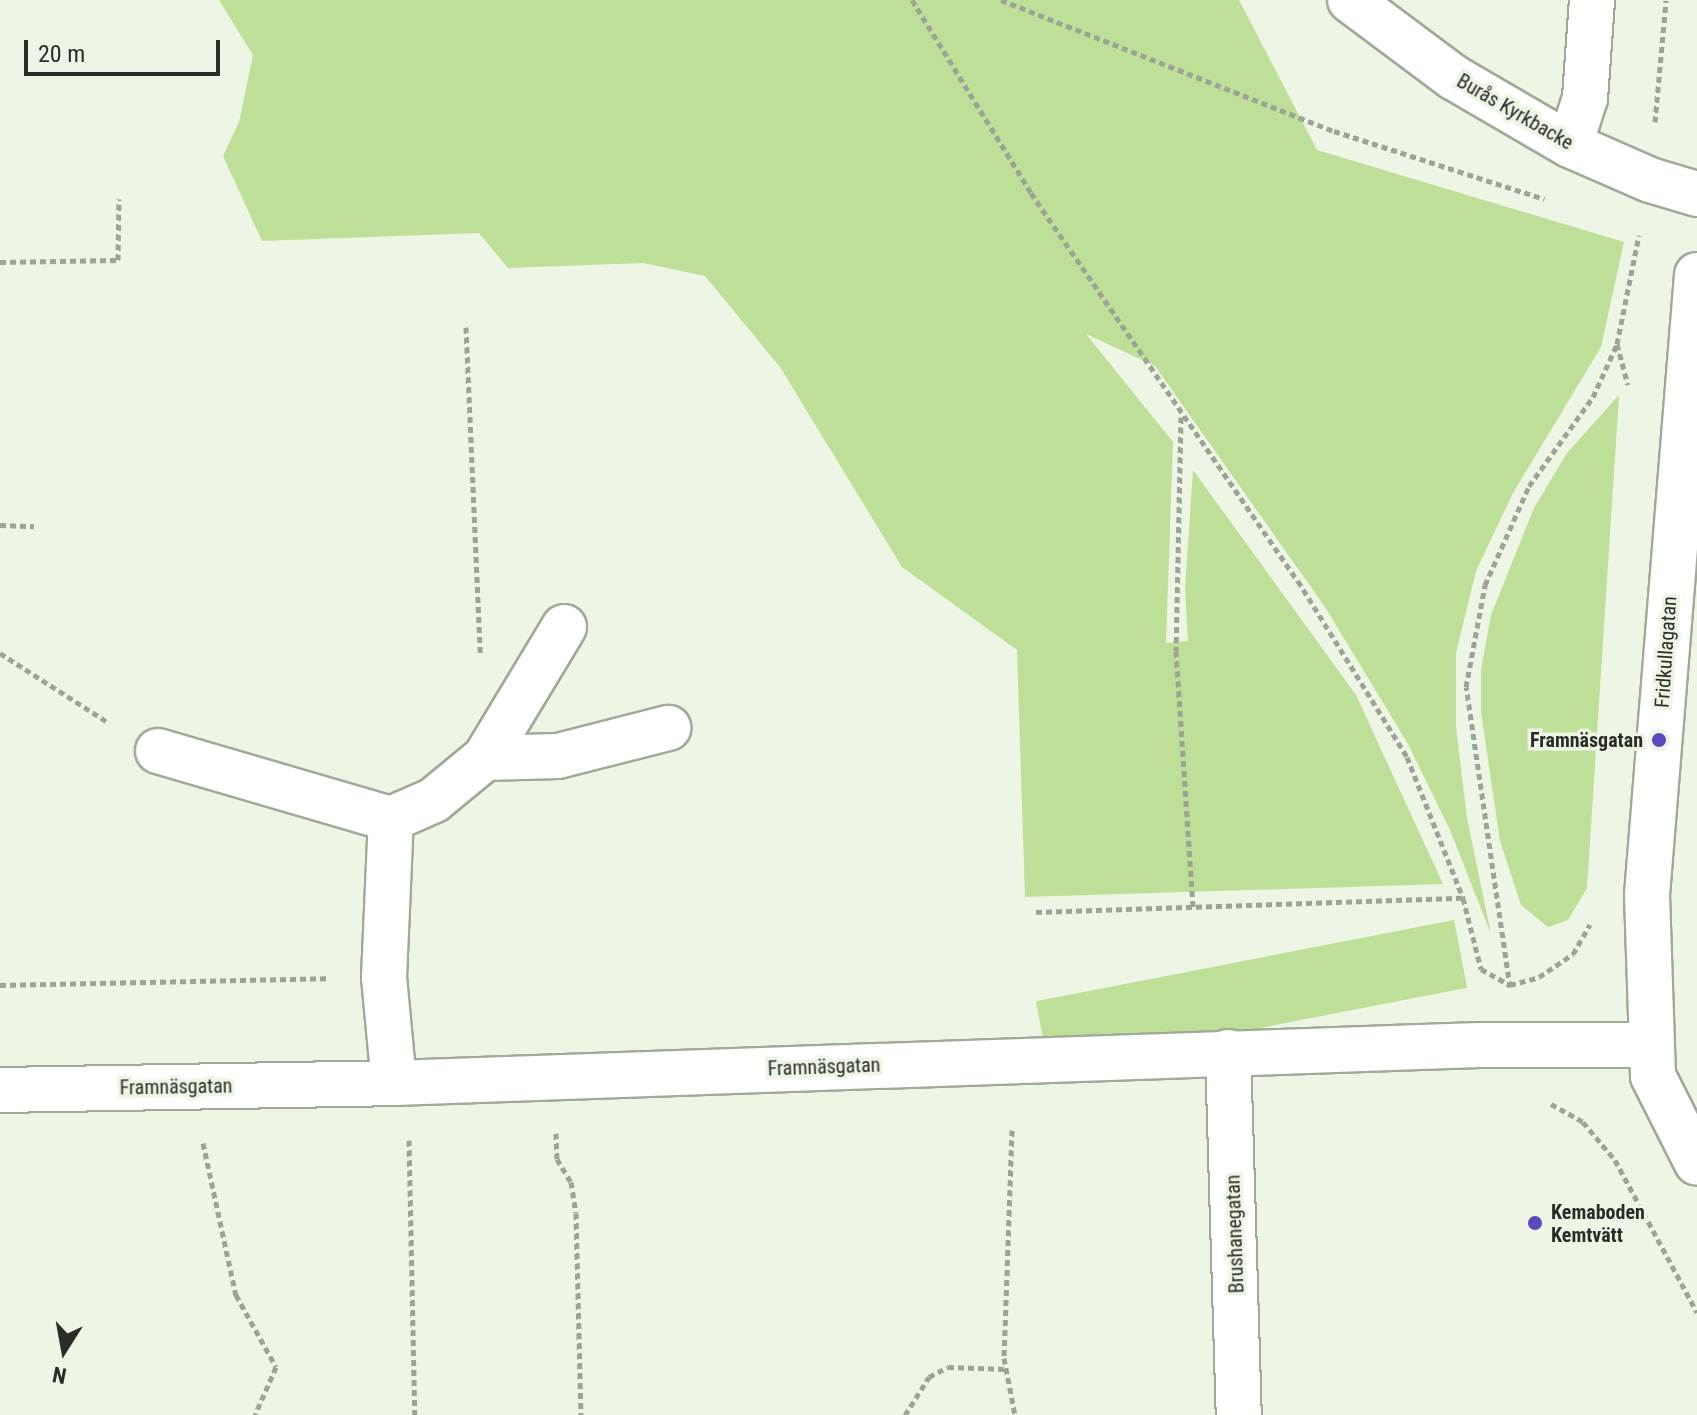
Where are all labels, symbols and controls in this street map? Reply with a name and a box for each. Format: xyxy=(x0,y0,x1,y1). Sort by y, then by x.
scale bar xyxy=(28,24,224,74)
text: 20 m xyxy=(38,40,85,68)
street label: Burås Kyrkbacke xyxy=(1453,69,1577,155)
street label: Fridkullagatan xyxy=(1650,595,1682,709)
place label: Framnäsgatan xyxy=(1530,728,1643,752)
marker: Framnäsgatan xyxy=(1650,731,1668,749)
street label: Framnäsgatan xyxy=(767,1053,881,1081)
street label: Framnäsgatan xyxy=(119,1074,233,1100)
street label: Brushanegatan xyxy=(1221,1174,1249,1294)
place label: Kemaboden Kemtvätt xyxy=(1551,1200,1645,1247)
marker: Kemaboden Kemtvätt xyxy=(1526,1214,1544,1232)
north arrow xyxy=(24,1311,104,1391)
text: N xyxy=(50,1361,68,1389)

